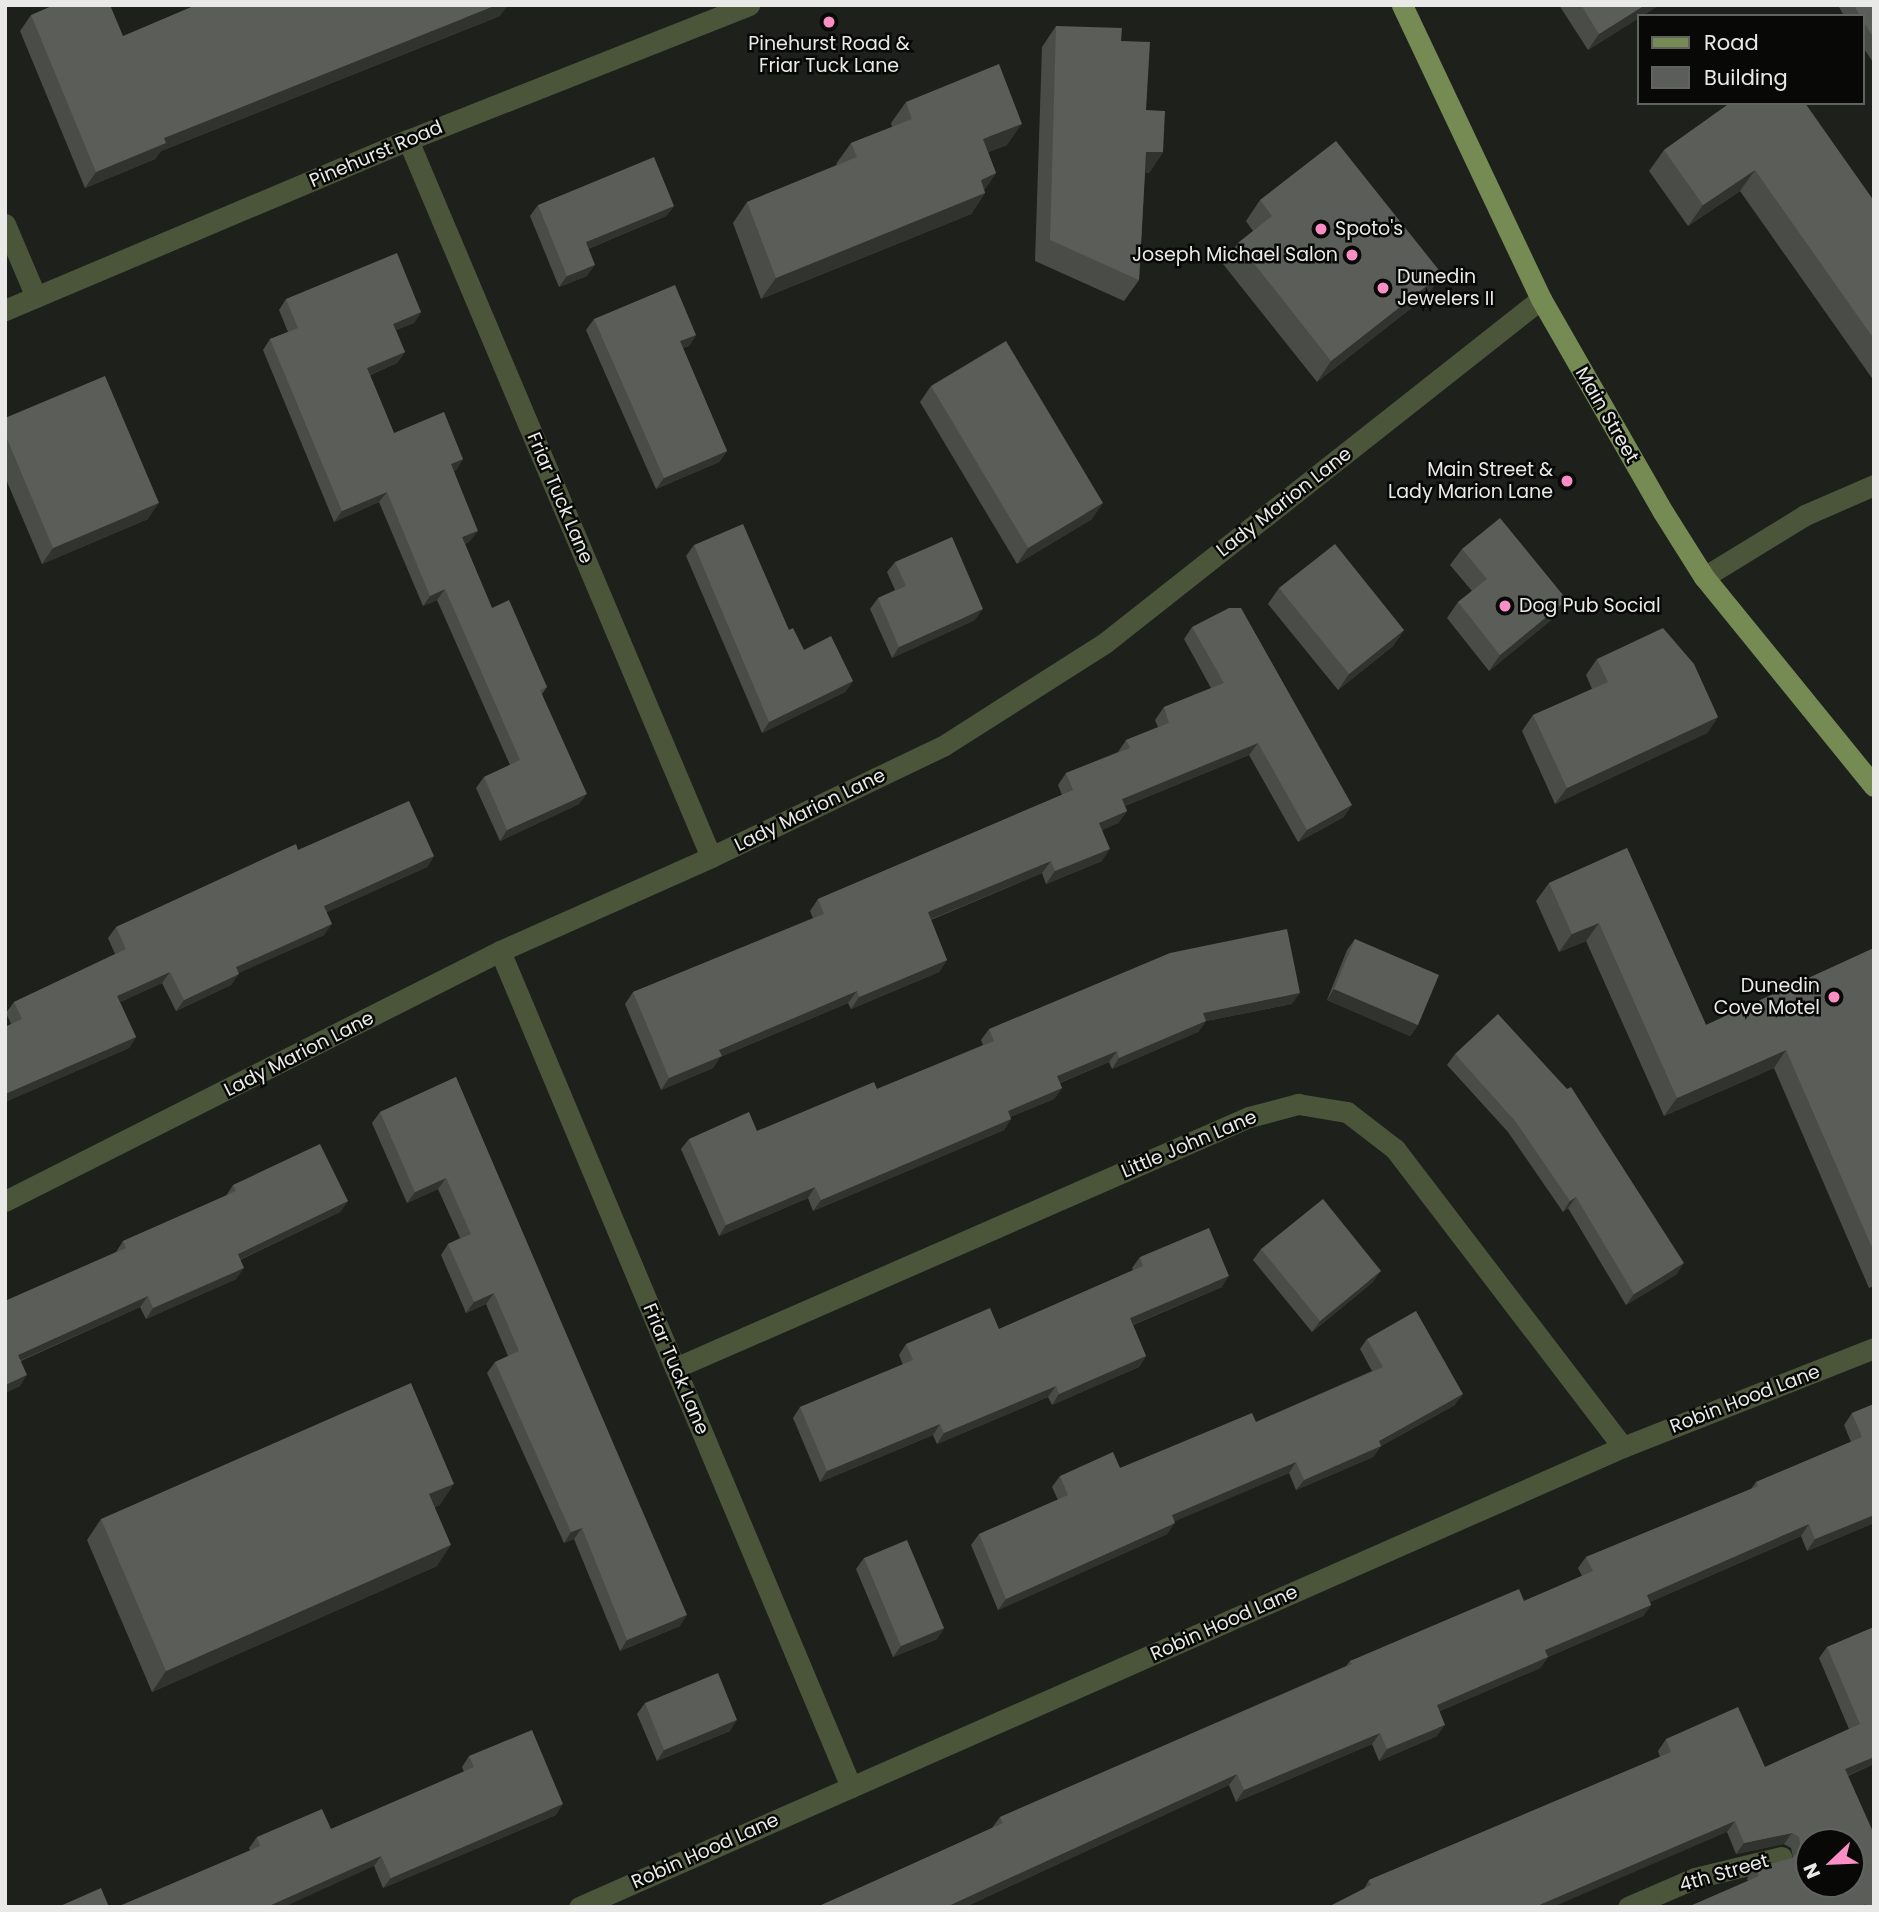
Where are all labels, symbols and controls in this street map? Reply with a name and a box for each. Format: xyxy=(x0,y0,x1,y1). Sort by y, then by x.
marker: Pinehurst Road & Friar Tuck Lane xyxy=(821,14,837,30)
legend xyxy=(1638,14,1865,105)
text: Road xyxy=(1704,28,1759,57)
place label: Pinehurst Road & Friar Tuck Lane xyxy=(748,33,910,77)
text: Building xyxy=(1704,63,1788,92)
street label: Pinehurst Road xyxy=(306,116,446,192)
place label: Spoto's xyxy=(1335,218,1403,240)
marker: Spoto's xyxy=(1313,221,1329,237)
place label: Joseph Michael Salon xyxy=(1132,244,1338,266)
marker: Joseph Michael Salon xyxy=(1344,247,1360,263)
place label: Dunedin Jewelers II xyxy=(1397,266,1494,310)
marker: Dunedin Jewelers II xyxy=(1375,280,1391,296)
street label: Main Street xyxy=(1570,363,1644,467)
street label: Friar Tuck Lane xyxy=(522,429,598,567)
street label: Lady Marion Lane xyxy=(1212,442,1356,562)
place label: Main Street & Lady Marion Lane xyxy=(1388,459,1553,503)
marker: Main Street & Lady Marion Lane xyxy=(1559,473,1575,489)
place label: Dog Pub Social xyxy=(1519,595,1661,617)
marker: Dog Pub Social xyxy=(1497,598,1513,614)
street label: Lady Marion Lane xyxy=(731,764,889,856)
place label: Dunedin Cove Motel xyxy=(1714,975,1820,1019)
marker: Dunedin Cove Motel xyxy=(1826,989,1842,1005)
street label: Lady Marion Lane xyxy=(220,1006,378,1102)
street label: Little John Lane xyxy=(1118,1105,1260,1183)
street label: Friar Tuck Lane xyxy=(638,1300,714,1438)
street label: Robin Hood Lane xyxy=(1667,1360,1823,1438)
street label: Robin Hood Lane xyxy=(1147,1580,1301,1666)
street label: Robin Hood Lane xyxy=(628,1808,782,1894)
north arrow xyxy=(1795,1828,1865,1898)
street label: 4th Street xyxy=(1677,1849,1771,1897)
text: N xyxy=(1797,1859,1827,1882)

